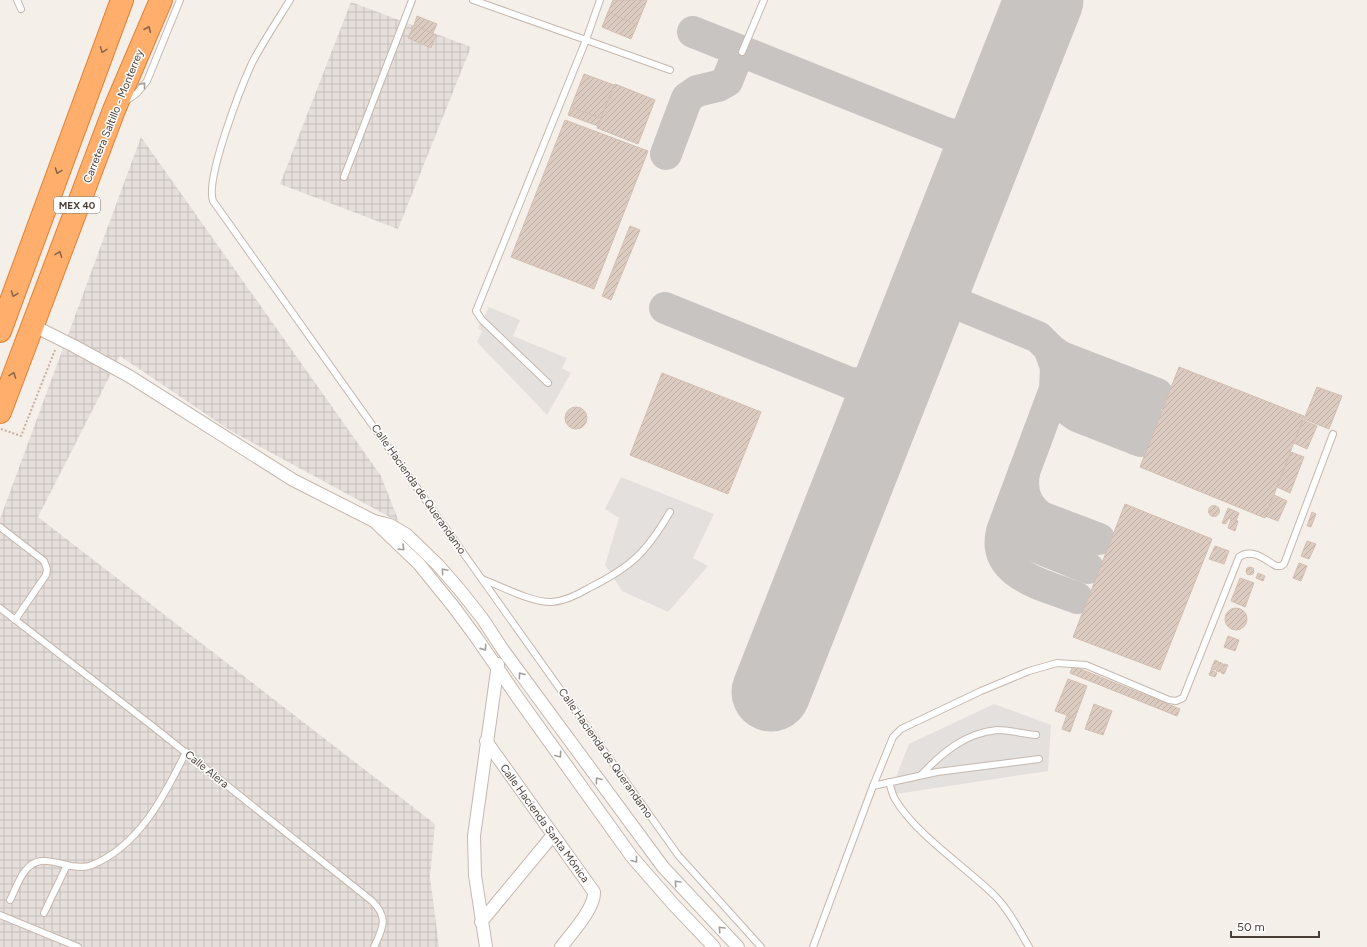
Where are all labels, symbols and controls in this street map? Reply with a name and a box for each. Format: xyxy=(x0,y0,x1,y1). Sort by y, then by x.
one-way arrow xyxy=(144,25,152,32)
one-way arrow xyxy=(100,46,108,53)
street label: Carretera Saltillo - Monterrey xyxy=(81,47,146,185)
one-way arrow xyxy=(139,82,146,90)
one-way arrow xyxy=(55,168,63,175)
road number: MEX 40 xyxy=(54,197,100,213)
one-way arrow xyxy=(54,250,62,257)
one-way arrow xyxy=(10,290,18,297)
one-way arrow xyxy=(9,372,17,379)
street label: Calle Hacienda de Querandamo xyxy=(369,422,469,557)
one-way arrow xyxy=(397,543,405,551)
one-way arrow xyxy=(441,569,448,576)
one-way arrow xyxy=(479,644,486,651)
one-way arrow xyxy=(519,673,526,680)
street label: Calle Hacienda de Querandamo xyxy=(556,686,656,821)
street label: Calle Alera xyxy=(182,748,231,791)
one-way arrow xyxy=(554,750,561,757)
street label: Calle Hacienda Santa Mónica xyxy=(497,762,592,885)
one-way arrow xyxy=(596,778,603,785)
one-way arrow xyxy=(630,856,637,863)
one-way arrow xyxy=(675,880,682,888)
scale bar xyxy=(1231,913,1319,939)
text: 50 m xyxy=(1237,920,1265,934)
one-way arrow xyxy=(718,926,726,934)

